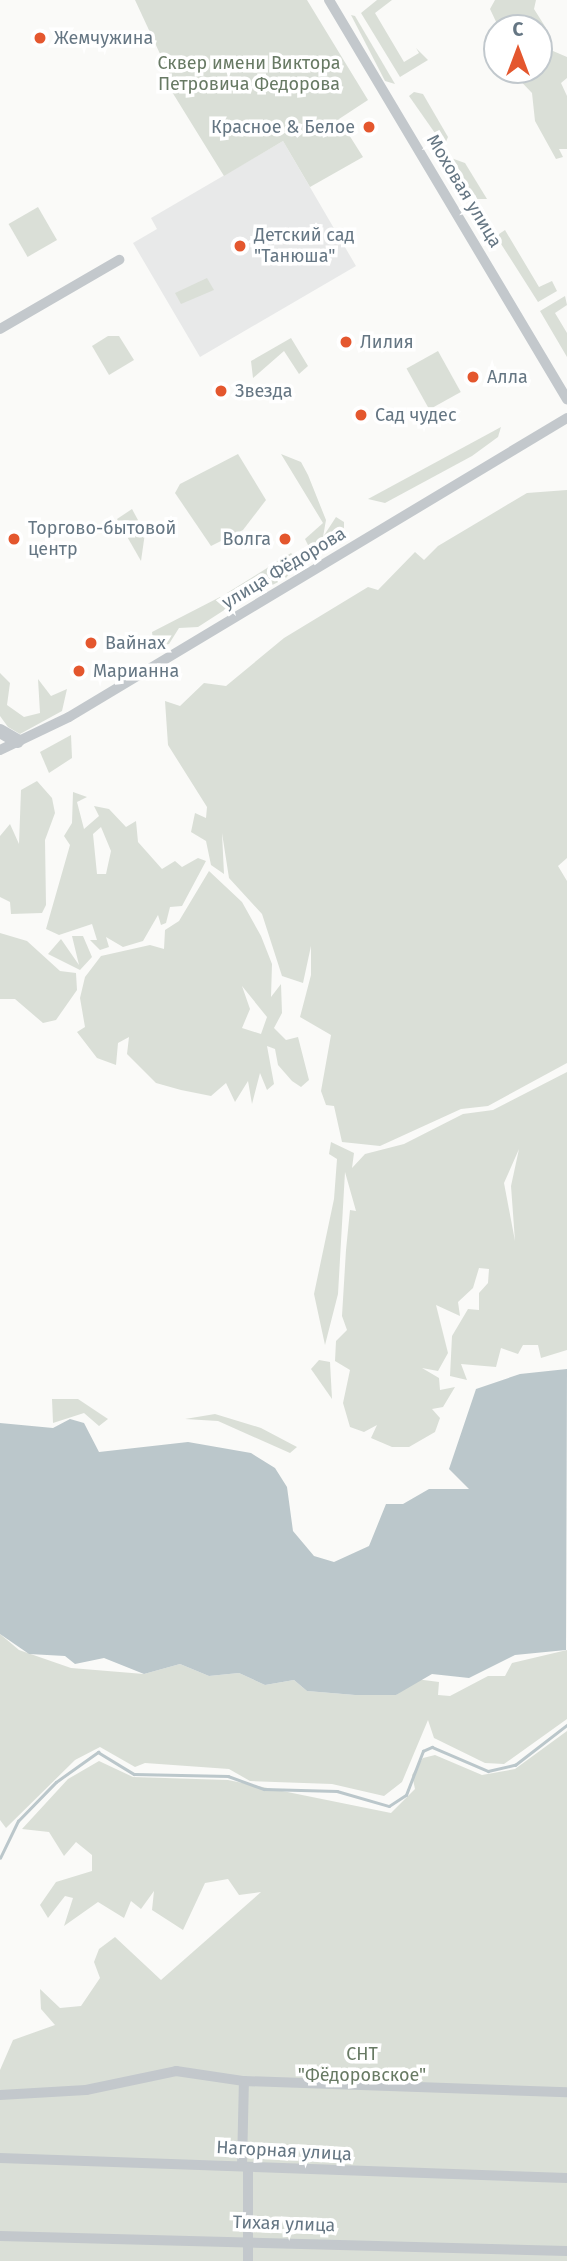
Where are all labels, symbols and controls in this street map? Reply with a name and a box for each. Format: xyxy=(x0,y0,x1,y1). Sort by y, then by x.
north arrow xyxy=(483,14,553,84)
text: С xyxy=(513,18,523,41)
place label: Жемчужина xyxy=(54,27,153,49)
marker: Жемчужина xyxy=(32,30,48,46)
park label: Сквер имени Виктора Петровича Федорова xyxy=(157,53,341,96)
place label: Красное & Белое xyxy=(211,116,355,138)
marker: Красное & Белое xyxy=(361,119,377,135)
street label: Моховая улица xyxy=(422,131,506,251)
place label: Детский сад "Танюша" xyxy=(254,225,355,268)
marker: Детский сад "Танюша" xyxy=(232,238,248,254)
place label: Лилия xyxy=(360,331,414,353)
marker: Лилия xyxy=(338,334,354,350)
place label: Алла xyxy=(487,366,528,388)
marker: Алла xyxy=(465,369,481,385)
place label: Звезда xyxy=(235,380,292,402)
marker: Звезда xyxy=(213,383,229,399)
place label: Сад чудес xyxy=(375,404,457,426)
marker: Сад чудес xyxy=(353,407,369,423)
place label: Торгово-бытовой центр xyxy=(28,518,176,560)
street label: улица Фёдорова xyxy=(218,522,350,614)
place label: Волга xyxy=(223,528,271,550)
marker: Торгово-бытовой центр xyxy=(6,531,22,547)
marker: Волга xyxy=(277,531,293,547)
place label: Вайнах xyxy=(105,632,166,654)
marker: Вайнах xyxy=(83,635,99,651)
place label: Марианна xyxy=(93,660,179,682)
marker: Марианна xyxy=(71,663,87,679)
park label: СНТ "Фёдоровское" xyxy=(298,2044,426,2086)
street label: Нагорная улица xyxy=(216,2137,352,2165)
street label: Тихая улица xyxy=(232,2211,336,2237)

